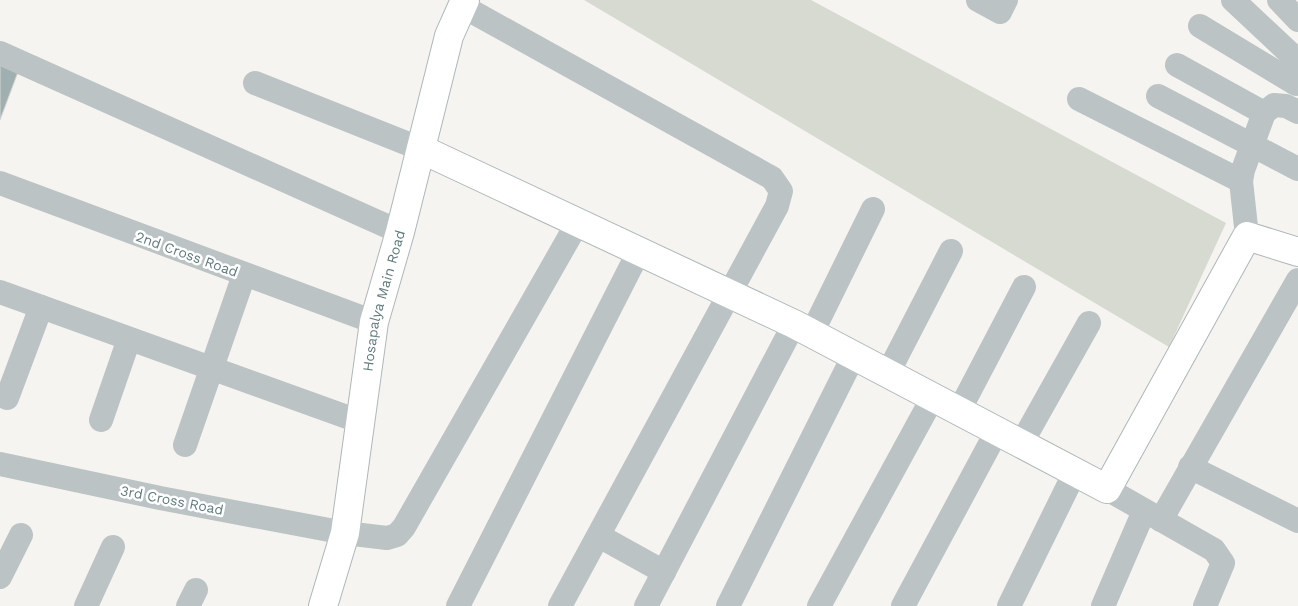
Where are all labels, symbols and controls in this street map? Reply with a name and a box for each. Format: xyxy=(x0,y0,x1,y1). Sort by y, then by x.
street label: 2nd Cross Road xyxy=(134,228,240,280)
street label: Hosapalya Main Road xyxy=(359,228,408,372)
street label: 3rd Cross Road xyxy=(119,482,225,518)

